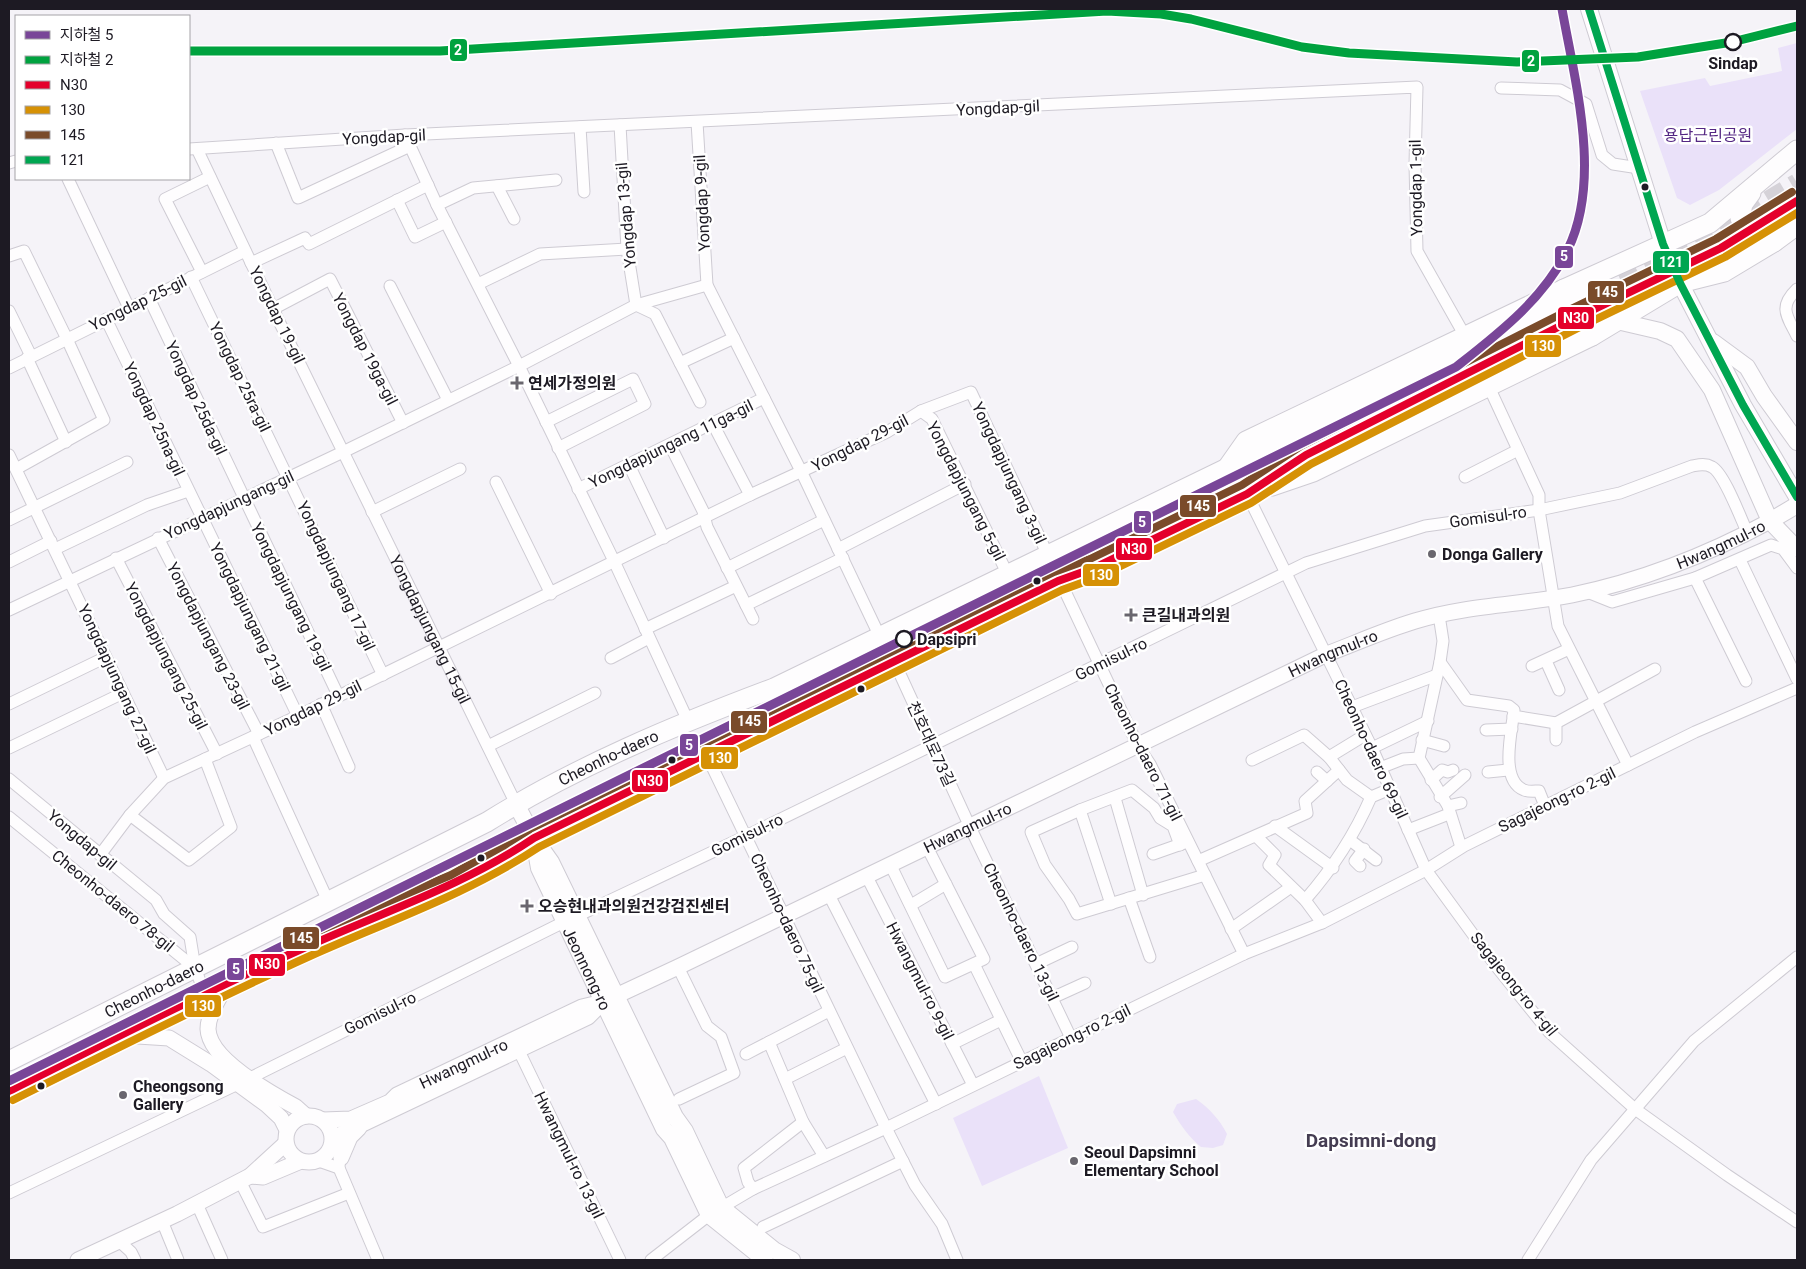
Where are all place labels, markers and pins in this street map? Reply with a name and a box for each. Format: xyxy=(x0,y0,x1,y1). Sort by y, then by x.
marker: Sindap xyxy=(1724,33,1742,51)
place label: Sindap xyxy=(1708,54,1758,73)
unlabelled marker xyxy=(1640,182,1650,192)
place label: 연세가정의원 xyxy=(528,374,616,393)
marker: 연세가정의원 xyxy=(510,376,524,390)
place label: Donga Gallery xyxy=(1442,545,1544,564)
marker: Donga Gallery xyxy=(1426,548,1438,560)
unlabelled marker xyxy=(1032,576,1042,586)
place label: 큰길내과의원 xyxy=(1142,606,1230,625)
marker: 큰길내과의원 xyxy=(1124,608,1138,622)
marker: Dapsipri xyxy=(895,630,913,648)
place label: Dapsipri xyxy=(917,630,977,649)
unlabelled marker xyxy=(856,684,866,694)
unlabelled marker xyxy=(667,755,677,765)
unlabelled marker xyxy=(476,853,486,863)
place label: 오승현내과의원건강검진센터 xyxy=(538,897,729,916)
marker: 오승현내과의원건강검진센터 xyxy=(520,899,534,913)
place label: Cheongsong Gallery xyxy=(133,1077,224,1114)
unlabelled marker xyxy=(36,1081,46,1091)
marker: Cheongsong Gallery xyxy=(117,1089,129,1101)
place label: Seoul Dapsimni Elementary School xyxy=(1084,1143,1219,1180)
marker: Seoul Dapsimni Elementary School xyxy=(1068,1155,1080,1167)

